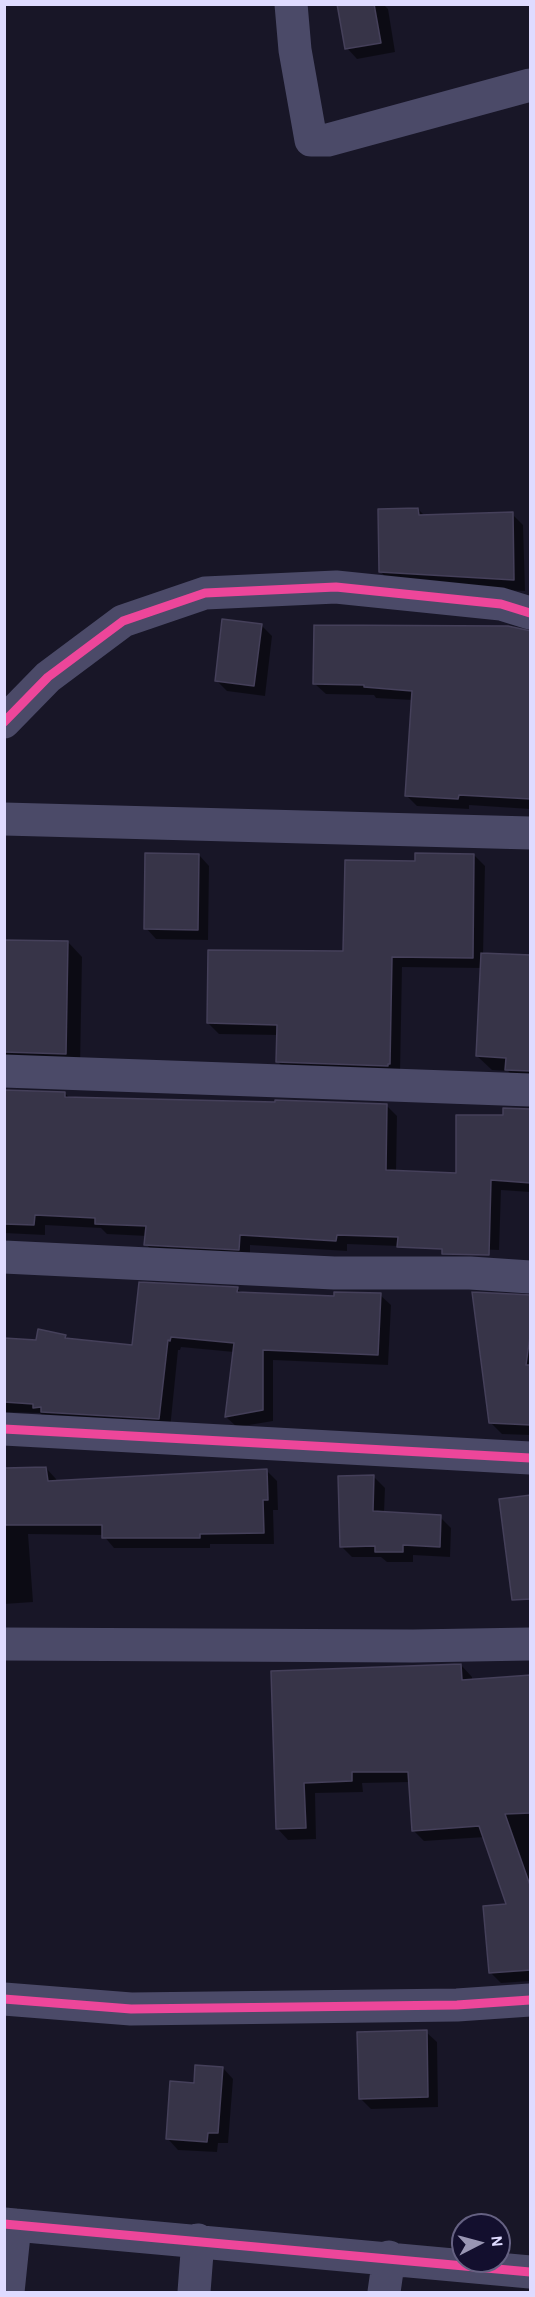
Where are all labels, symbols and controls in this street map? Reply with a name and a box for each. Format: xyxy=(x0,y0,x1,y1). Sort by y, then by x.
north arrow xyxy=(451,2213,511,2273)
text: N xyxy=(488,2235,505,2248)

